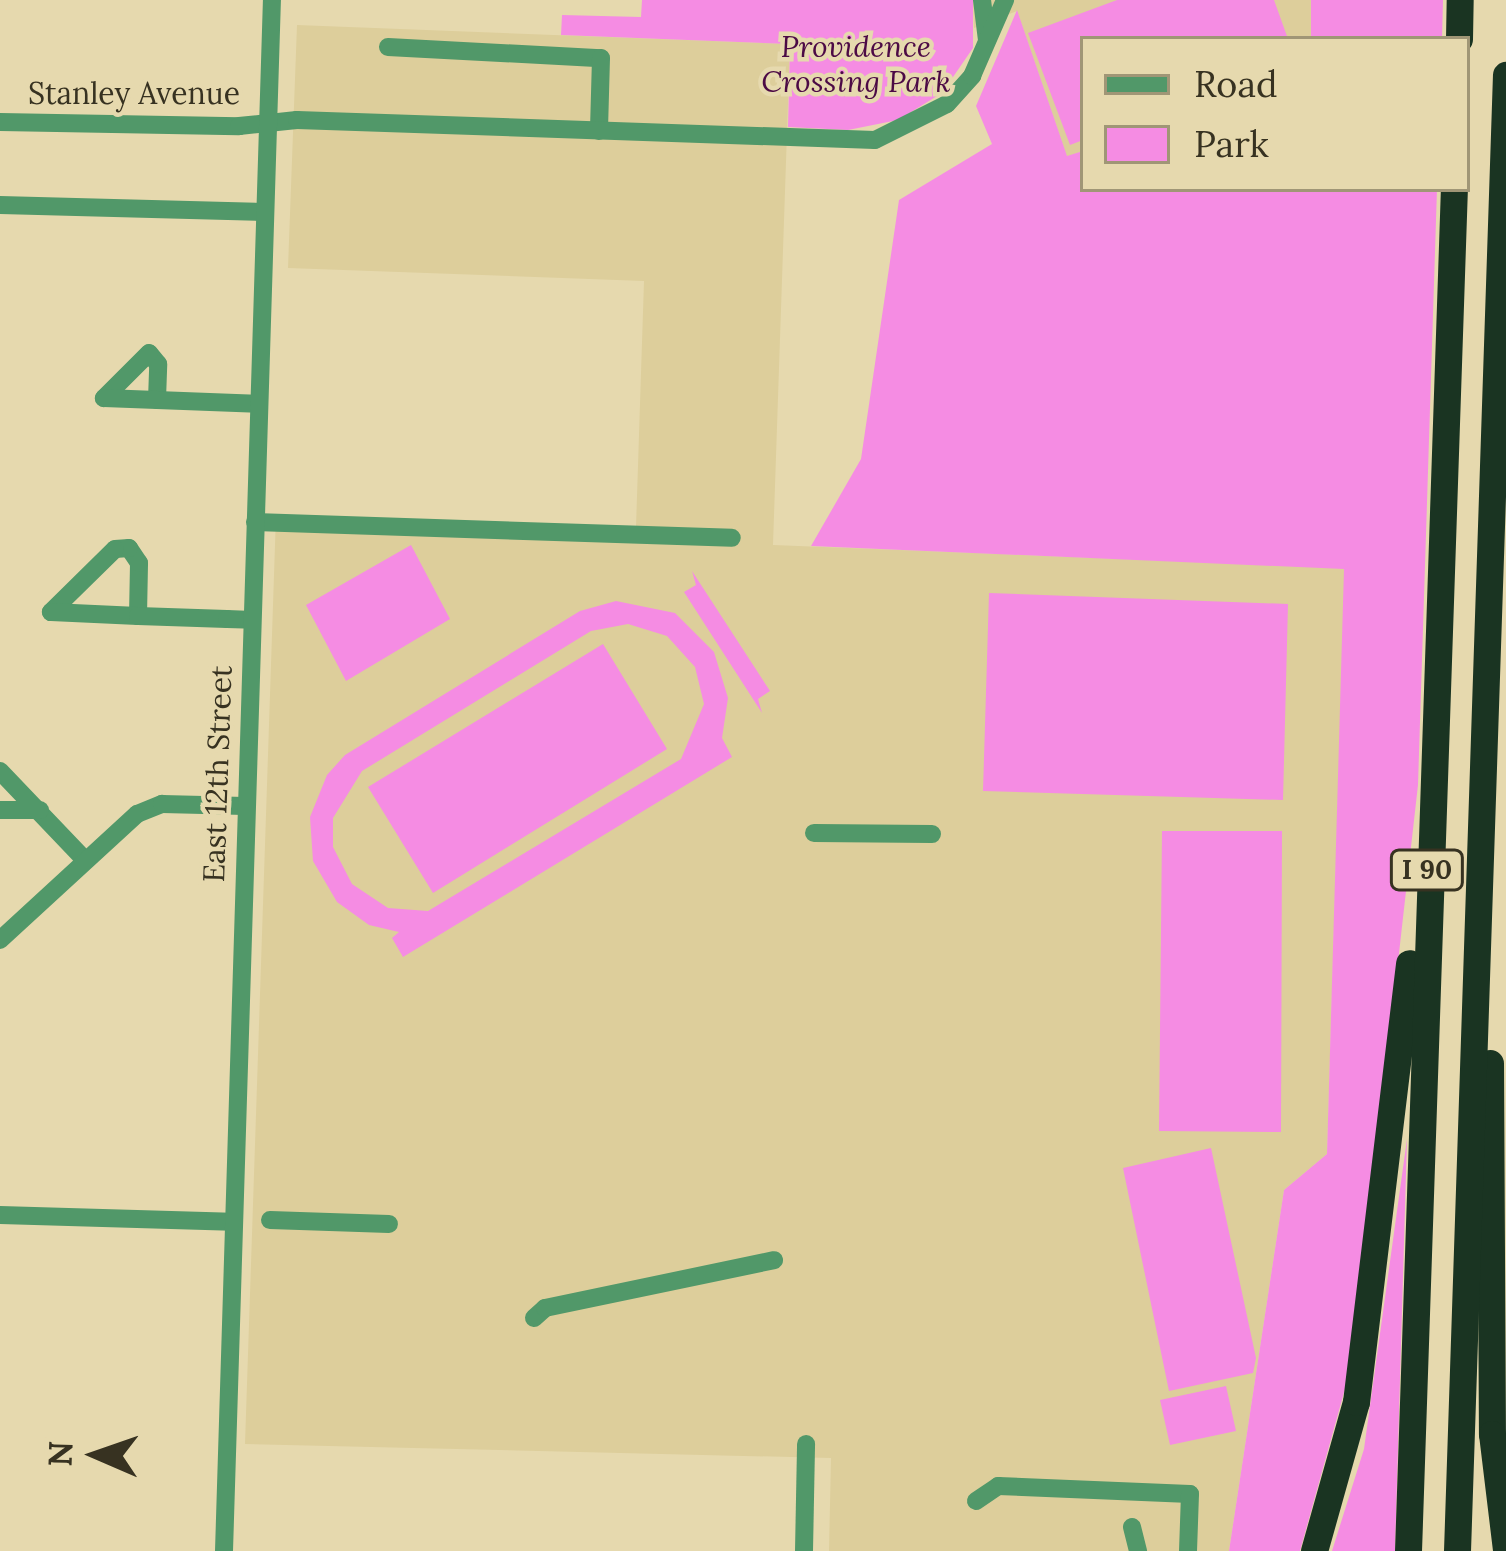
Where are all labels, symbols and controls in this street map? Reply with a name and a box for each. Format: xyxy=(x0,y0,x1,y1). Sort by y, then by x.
park label: Providence Crossing Park xyxy=(761,28,951,98)
legend xyxy=(1080,36,1470,192)
text: Road xyxy=(1194,61,1278,107)
street label: Stanley Avenue xyxy=(28,75,240,111)
text: Park xyxy=(1194,121,1269,167)
street label: East 12th Street xyxy=(195,665,239,883)
road number: I 90 xyxy=(1388,849,1466,891)
north arrow xyxy=(36,1395,156,1515)
text: N xyxy=(39,1440,81,1467)

